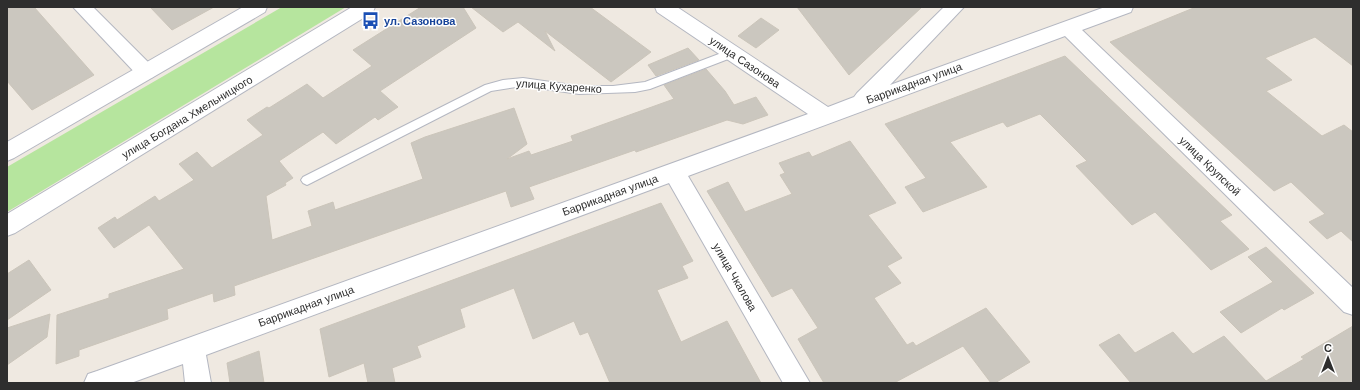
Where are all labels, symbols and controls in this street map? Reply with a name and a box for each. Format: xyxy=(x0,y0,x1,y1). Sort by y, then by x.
bus stop icon: ул. Сазонова xyxy=(361,11,381,31)
place label: ул. Сазонова xyxy=(384,15,456,27)
street label: улица Сазонова xyxy=(707,34,783,91)
street label: Баррикадная улица xyxy=(865,60,964,106)
street label: улица Богдана Хмельницкого xyxy=(120,73,254,161)
street label: улица Кухаренко xyxy=(516,77,602,95)
street label: улица Крупской xyxy=(1177,134,1243,198)
street label: Баррикадная улица xyxy=(561,172,660,218)
street label: улица Чкалова xyxy=(711,241,760,314)
street label: Баррикадная улица xyxy=(257,283,356,329)
north arrow xyxy=(1308,338,1348,378)
text: С xyxy=(1324,342,1332,354)

